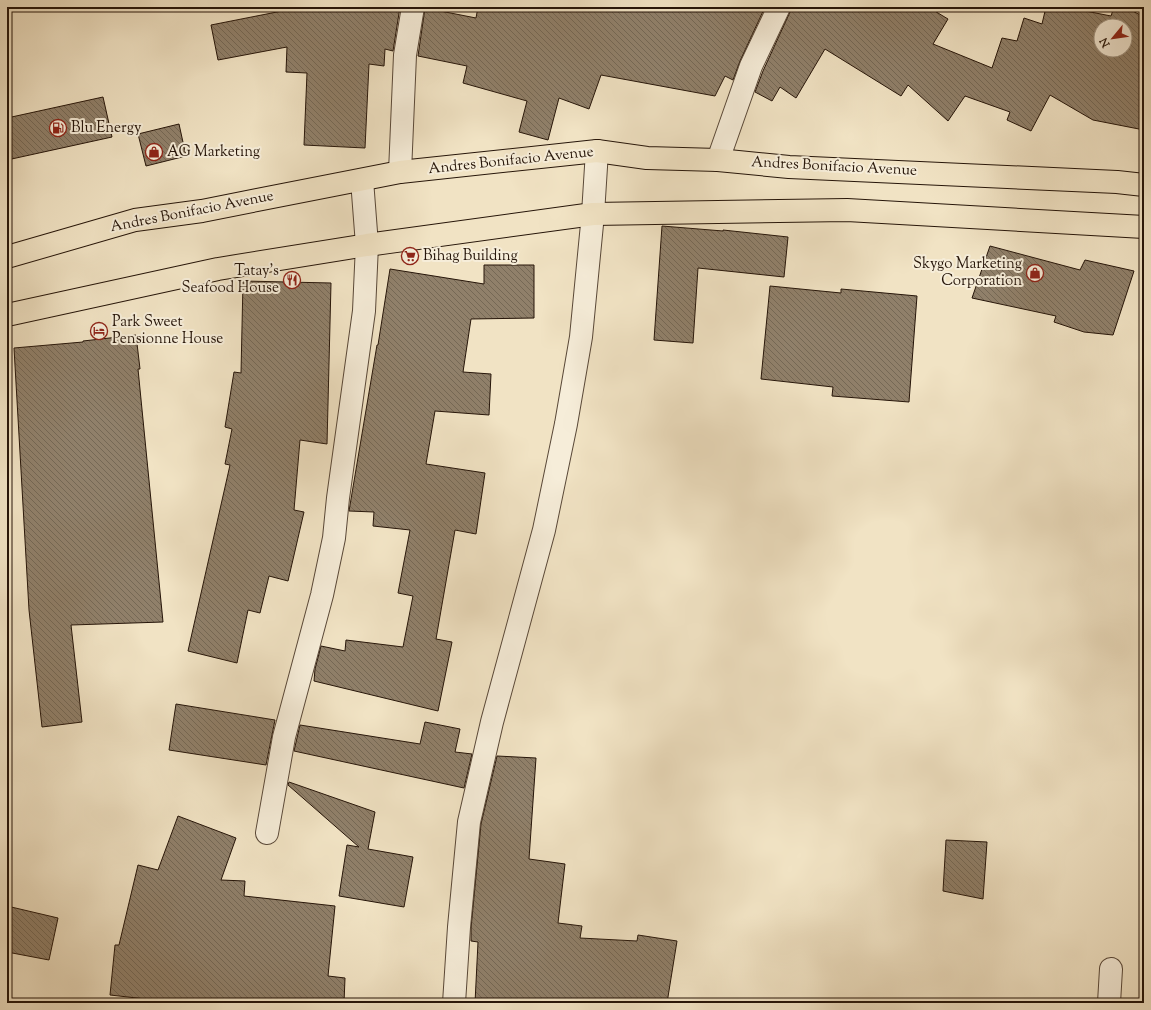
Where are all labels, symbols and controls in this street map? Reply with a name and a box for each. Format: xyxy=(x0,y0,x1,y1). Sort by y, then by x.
north arrow xyxy=(1093,18,1133,58)
text: N xyxy=(1096,34,1115,51)
fuel station icon: Blu Energy xyxy=(48,118,68,138)
place label: Blu Energy xyxy=(71,118,142,139)
shop icon: AG Marketing xyxy=(144,142,164,162)
place label: AG Marketing xyxy=(167,142,260,163)
street label: Andres Bonifacio Avenue xyxy=(427,142,595,180)
street label: Andres Bonifacio Avenue xyxy=(751,152,917,182)
street label: Andres Bonifacio Avenue xyxy=(108,186,276,238)
supermarket icon: Bihag Building xyxy=(400,246,420,266)
place label: Bihag Building xyxy=(423,246,518,267)
place label: Skygo Marketing Corporation xyxy=(913,254,1022,292)
place label: Tatay's Seafood House xyxy=(182,261,279,299)
shop icon: Skygo Marketing Corporation xyxy=(1025,263,1045,283)
restaurant icon: Tatay's Seafood House xyxy=(282,270,302,290)
place label: Park Sweet Pensionne House xyxy=(112,312,223,350)
hotel icon: Park Sweet Pensionne House xyxy=(89,321,109,341)

